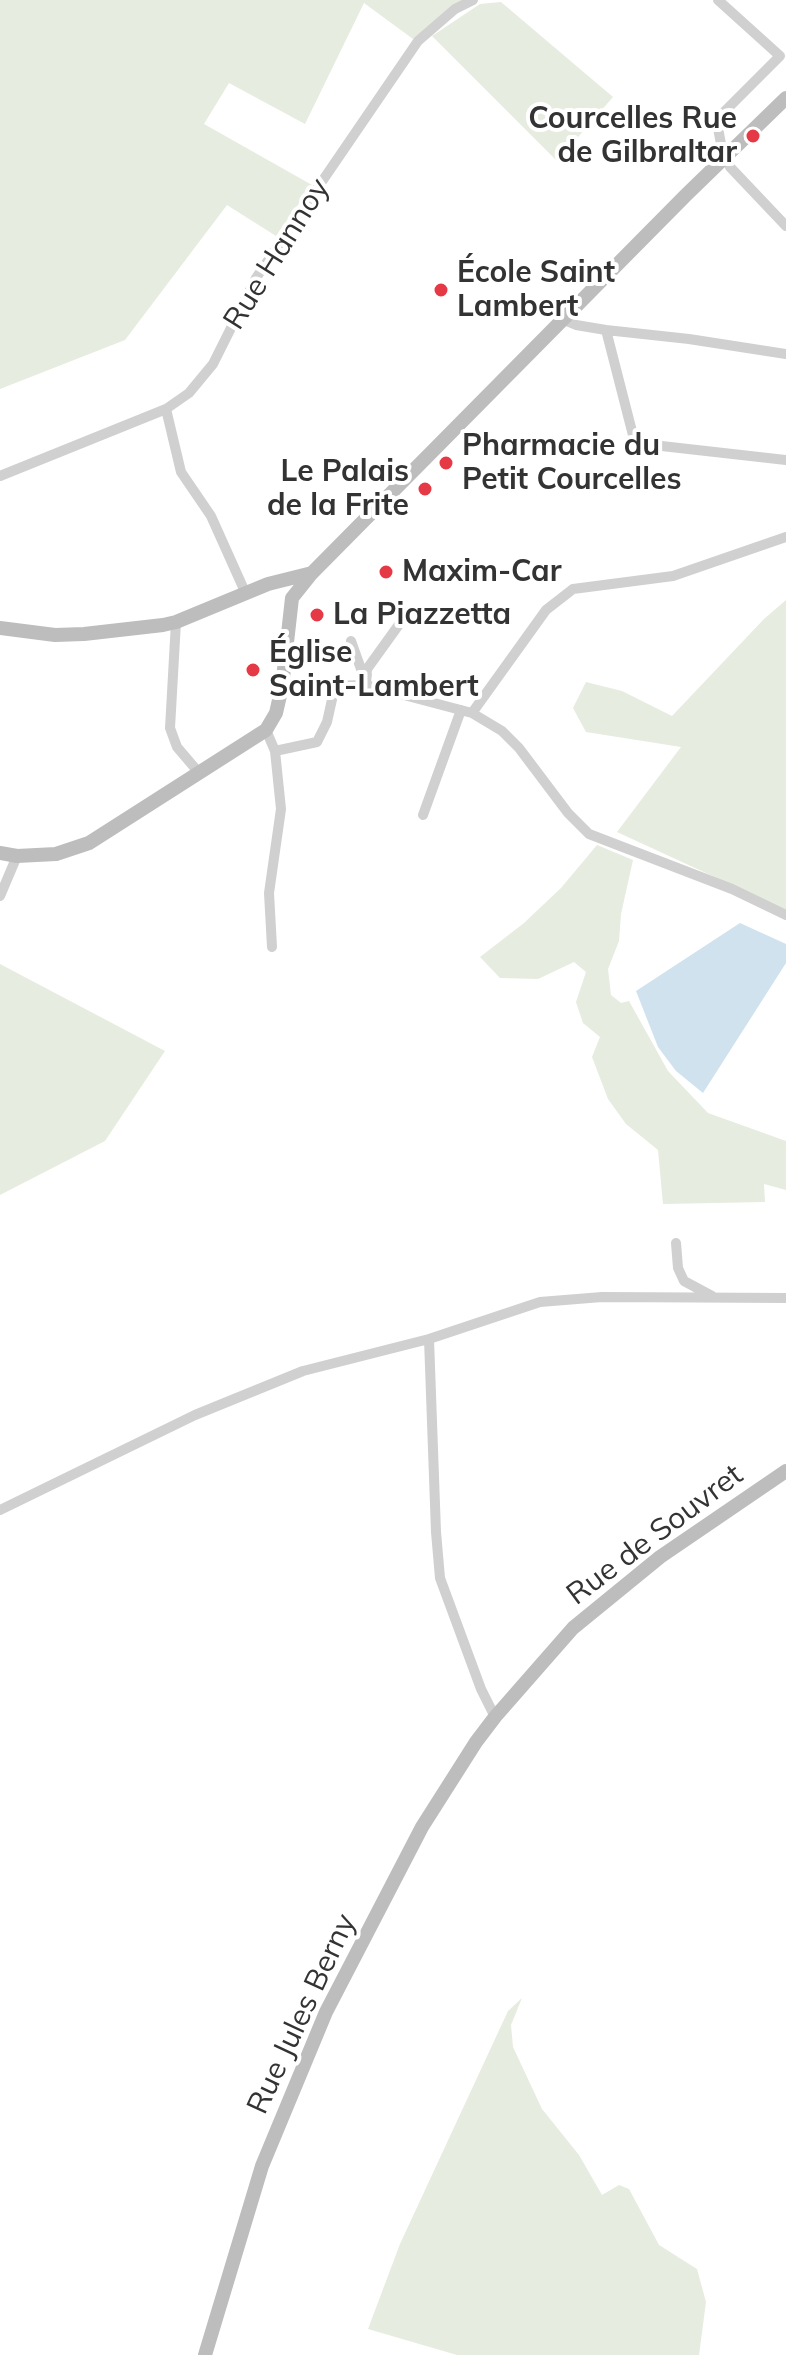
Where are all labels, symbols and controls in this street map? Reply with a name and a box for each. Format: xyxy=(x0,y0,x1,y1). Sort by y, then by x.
place label: Courcelles Rue de Gilbraltar xyxy=(528,101,737,172)
marker: Courcelles Rue de Gilbraltar xyxy=(744,127,762,145)
street label: Rue Hannoy xyxy=(216,172,338,336)
place label: École Saint Lambert xyxy=(457,255,615,326)
marker: École Saint Lambert xyxy=(432,281,450,299)
place label: Pharmacie du Petit Courcelles xyxy=(462,428,681,498)
place label: Le Palais de la Frite xyxy=(267,454,409,524)
marker: Pharmacie du Petit Courcelles xyxy=(437,454,455,472)
marker: Le Palais de la Frite xyxy=(416,480,434,498)
place label: Maxim-Car xyxy=(402,554,562,590)
marker: Maxim-Car xyxy=(377,563,395,581)
place label: La Piazzetta xyxy=(333,597,511,633)
marker: La Piazzetta xyxy=(308,606,326,624)
place label: Église Saint-Lambert xyxy=(269,635,479,706)
marker: Église Saint-Lambert xyxy=(244,661,262,679)
street label: Rue de Souvret xyxy=(560,1457,750,1613)
street label: Rue Jules Berny xyxy=(240,1908,364,2120)

